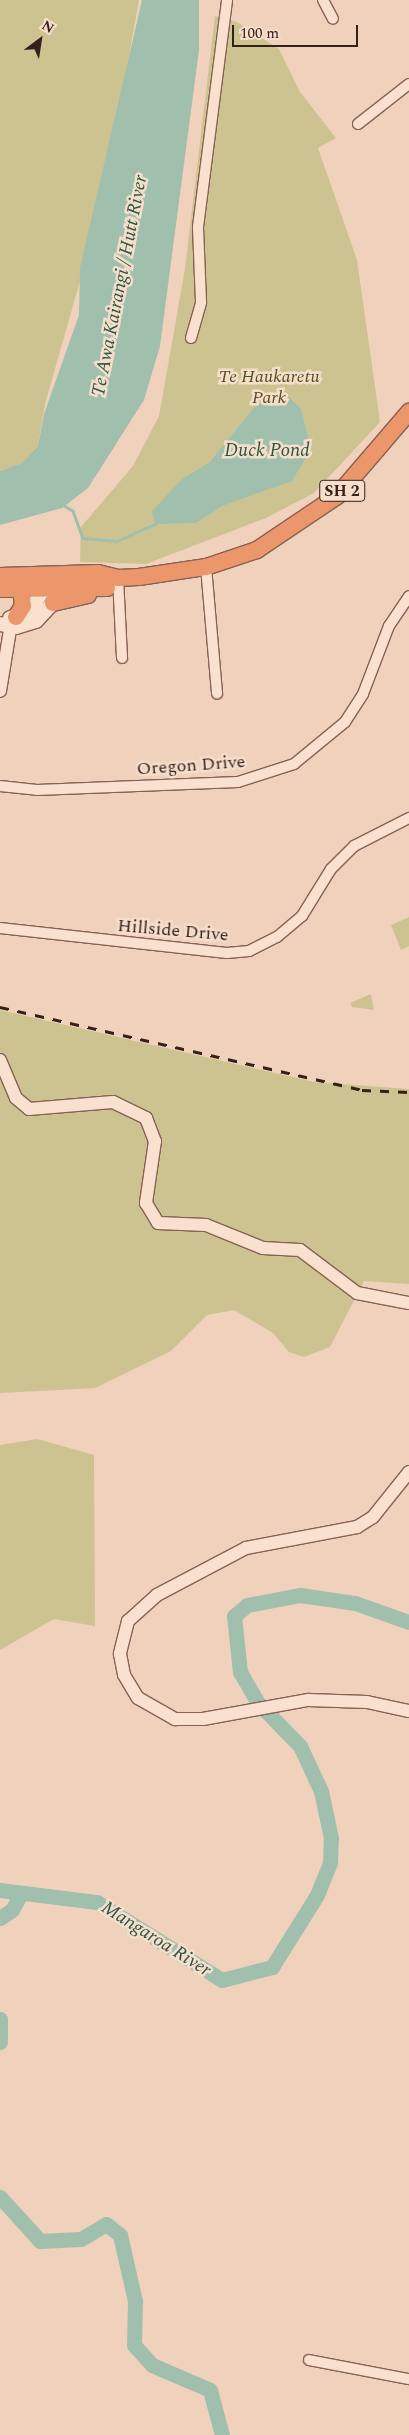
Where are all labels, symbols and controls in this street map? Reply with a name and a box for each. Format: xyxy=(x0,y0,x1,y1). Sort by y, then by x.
north arrow xyxy=(15,15,65,65)
text: N xyxy=(38,15,58,39)
scale bar xyxy=(234,15,360,47)
text: 100 m xyxy=(240,22,279,45)
water label: Te Awa Kairangi / Hutt River xyxy=(87,173,153,399)
park label: Te Haukaretu Park xyxy=(218,367,320,409)
water label: Duck Pond xyxy=(224,440,310,462)
road number: SH 2 xyxy=(318,478,366,504)
street label: Oregon Drive xyxy=(136,751,246,781)
street label: Hillside Drive xyxy=(116,915,230,947)
water label: Mangaroa River xyxy=(97,1896,215,1982)

